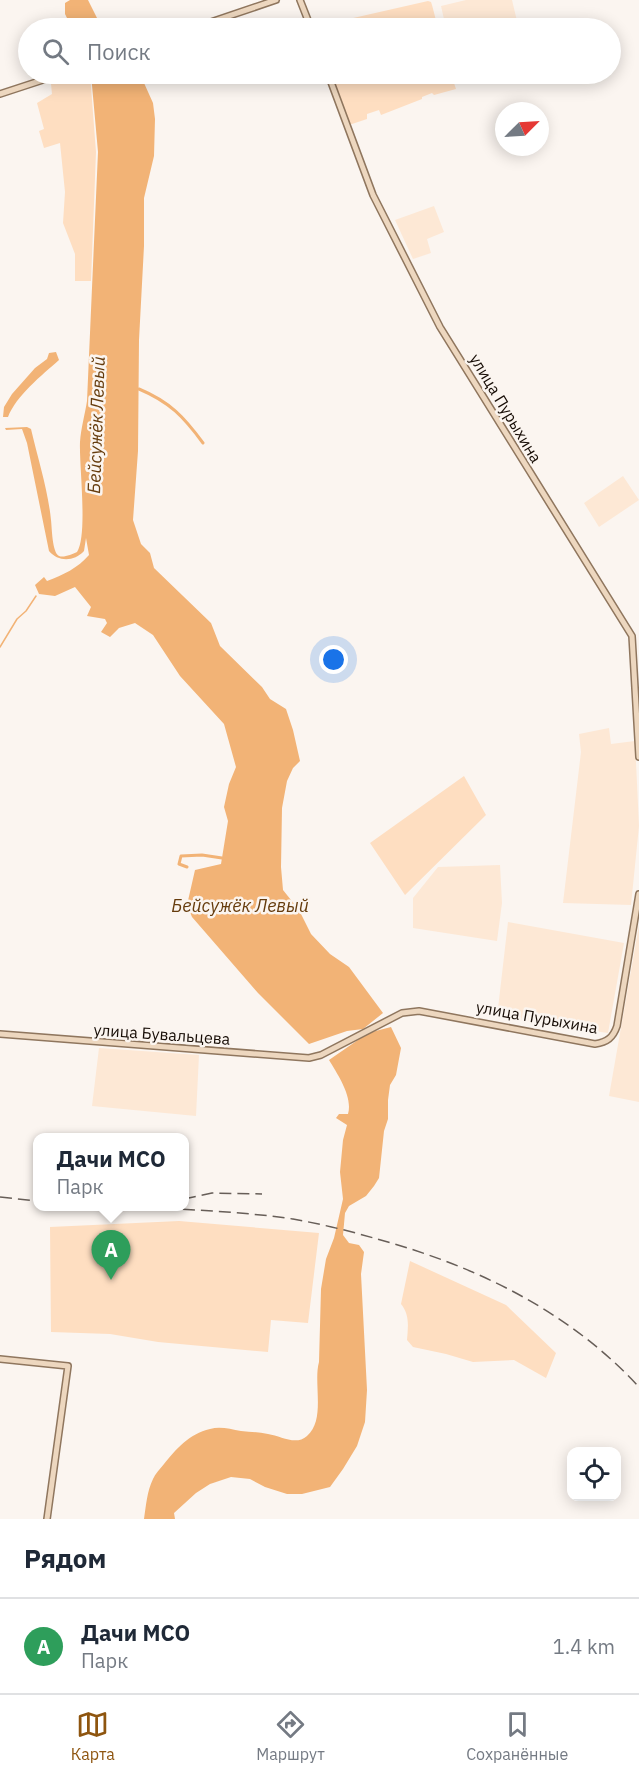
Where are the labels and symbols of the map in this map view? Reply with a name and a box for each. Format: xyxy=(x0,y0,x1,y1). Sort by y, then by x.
north arrow xyxy=(495,102,549,156)
street label: улица Пурыхина xyxy=(466,350,547,466)
water label: Бейсужёк Левый xyxy=(82,356,110,494)
your location xyxy=(319,645,348,674)
water label: Бейсужёк Левый xyxy=(171,894,309,917)
street label: улица Пурыхина xyxy=(474,996,600,1038)
street label: улица Бувальцева xyxy=(93,1019,231,1049)
pin: A xyxy=(92,1230,130,1280)

